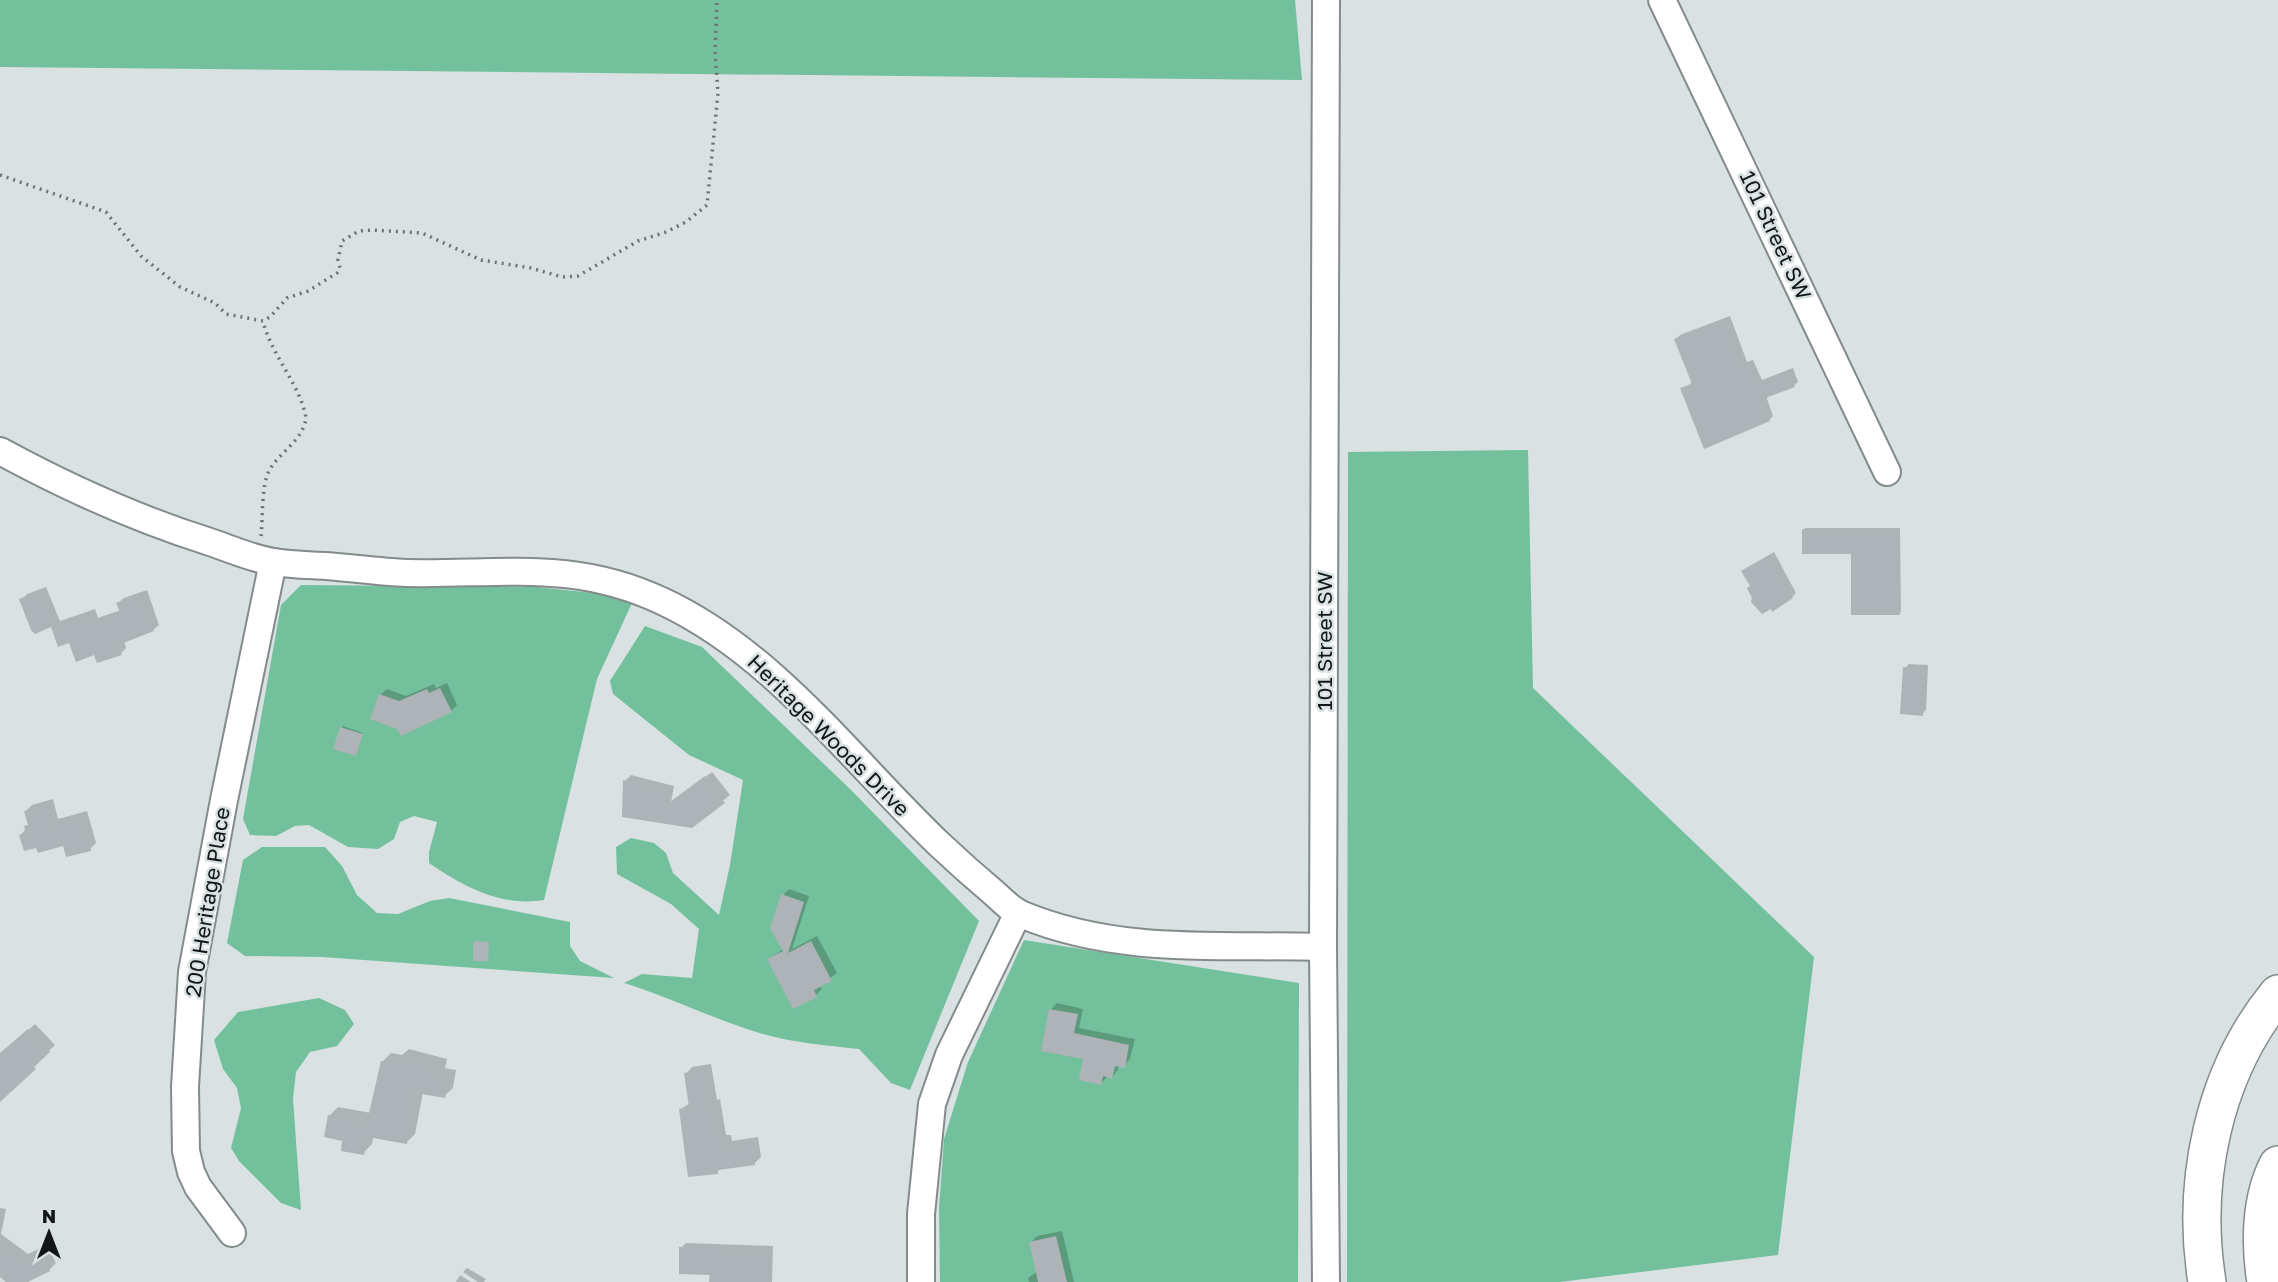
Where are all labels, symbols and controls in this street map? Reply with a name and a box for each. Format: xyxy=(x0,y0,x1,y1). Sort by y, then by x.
street label: 101 Street SW xyxy=(1735,166,1817,304)
street label: 101 Street SW xyxy=(1311,571,1337,711)
street label: Heritage Woods Drive xyxy=(743,649,915,821)
street label: 200 Heritage Place xyxy=(179,805,235,999)
north arrow xyxy=(14,1198,84,1268)
text: N xyxy=(42,1204,56,1227)

